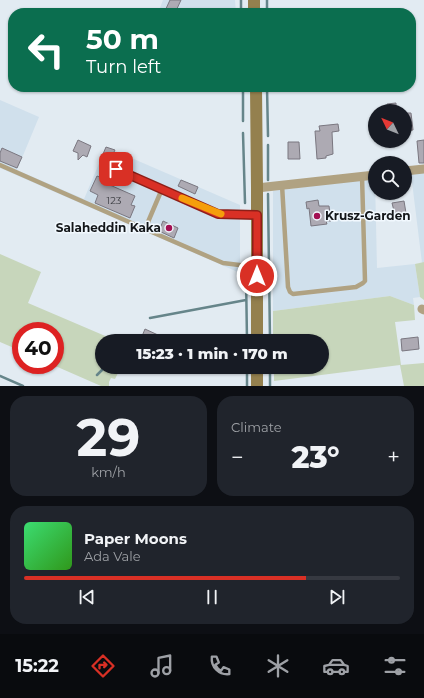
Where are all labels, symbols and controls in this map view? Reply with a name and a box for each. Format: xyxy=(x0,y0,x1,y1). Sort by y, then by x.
text: 50 m xyxy=(86,22,159,56)
icon: left xyxy=(20,24,72,76)
text: Turn left xyxy=(86,56,161,78)
north arrow xyxy=(368,104,412,148)
map controls xyxy=(368,104,412,200)
pin xyxy=(99,152,133,186)
button: search xyxy=(368,156,412,200)
icon: arrive xyxy=(105,158,127,180)
house number: 123 xyxy=(107,194,122,207)
place label: Krusz-Garden xyxy=(325,208,411,223)
marker: Krusz-Garden xyxy=(312,211,322,221)
place label: Salaheddin Kaka xyxy=(56,220,161,235)
marker: Salaheddin Kaka xyxy=(164,223,174,233)
position arrow xyxy=(236,255,278,297)
speed limit sign: 40 xyxy=(12,322,64,374)
text: 15:23 · 1 min · 170 m xyxy=(136,344,288,363)
text: 29 xyxy=(77,406,140,469)
text: Climate xyxy=(231,419,282,435)
text: 23° xyxy=(291,439,340,476)
text: − xyxy=(231,444,244,471)
text: + xyxy=(387,444,400,471)
text: km/h xyxy=(91,464,126,480)
text: Paper Moons xyxy=(84,529,187,548)
text: Ada Vale xyxy=(84,548,141,564)
icon: previous xyxy=(76,586,98,608)
icon: pause xyxy=(201,586,223,608)
icon: next xyxy=(326,586,348,608)
icon: directions xyxy=(89,652,117,680)
icon: music xyxy=(148,652,176,680)
icon: phone xyxy=(206,652,234,680)
icon: climate xyxy=(264,652,292,680)
icon: car xyxy=(322,652,350,680)
icon: filters xyxy=(381,652,409,680)
text: 15:22 xyxy=(15,655,59,677)

